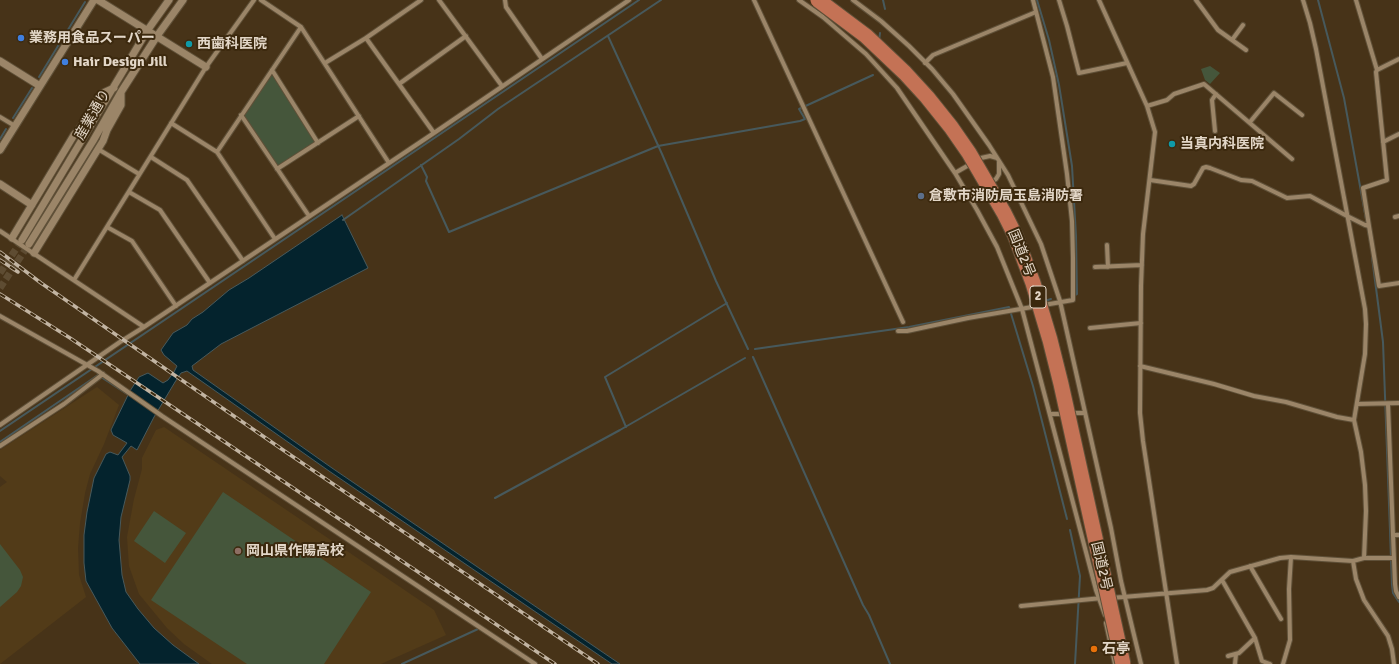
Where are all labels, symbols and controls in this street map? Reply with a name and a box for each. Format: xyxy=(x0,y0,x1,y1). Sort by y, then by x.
place label: 業務用食品スーパー xyxy=(29,30,155,46)
marker: 業務用食品スーパー xyxy=(16,33,26,43)
place label: 西歯科医院 xyxy=(197,36,267,52)
marker: 西歯科医院 xyxy=(184,39,194,49)
place label: Hair Design Jill xyxy=(73,54,167,70)
marker: Hair Design Jill xyxy=(60,57,70,67)
street label: 産業通り xyxy=(72,87,114,143)
place label: 当真内科医院 xyxy=(1180,136,1264,152)
marker: 当真内科医院 xyxy=(1167,139,1177,149)
place label: 倉敷市消防局玉島消防署 xyxy=(929,188,1083,204)
marker: 倉敷市消防局玉島消防署 xyxy=(916,191,926,201)
street label: 国道2号 xyxy=(1004,227,1038,279)
road number: 2 xyxy=(1030,286,1046,308)
street label: 国道2号 xyxy=(1087,540,1115,592)
place label: 岡山県作陽高校 xyxy=(246,543,344,559)
marker: 岡山県作陽高校 xyxy=(233,546,243,556)
place label: 石亭 xyxy=(1102,641,1130,657)
marker: 石亭 xyxy=(1089,644,1099,654)

